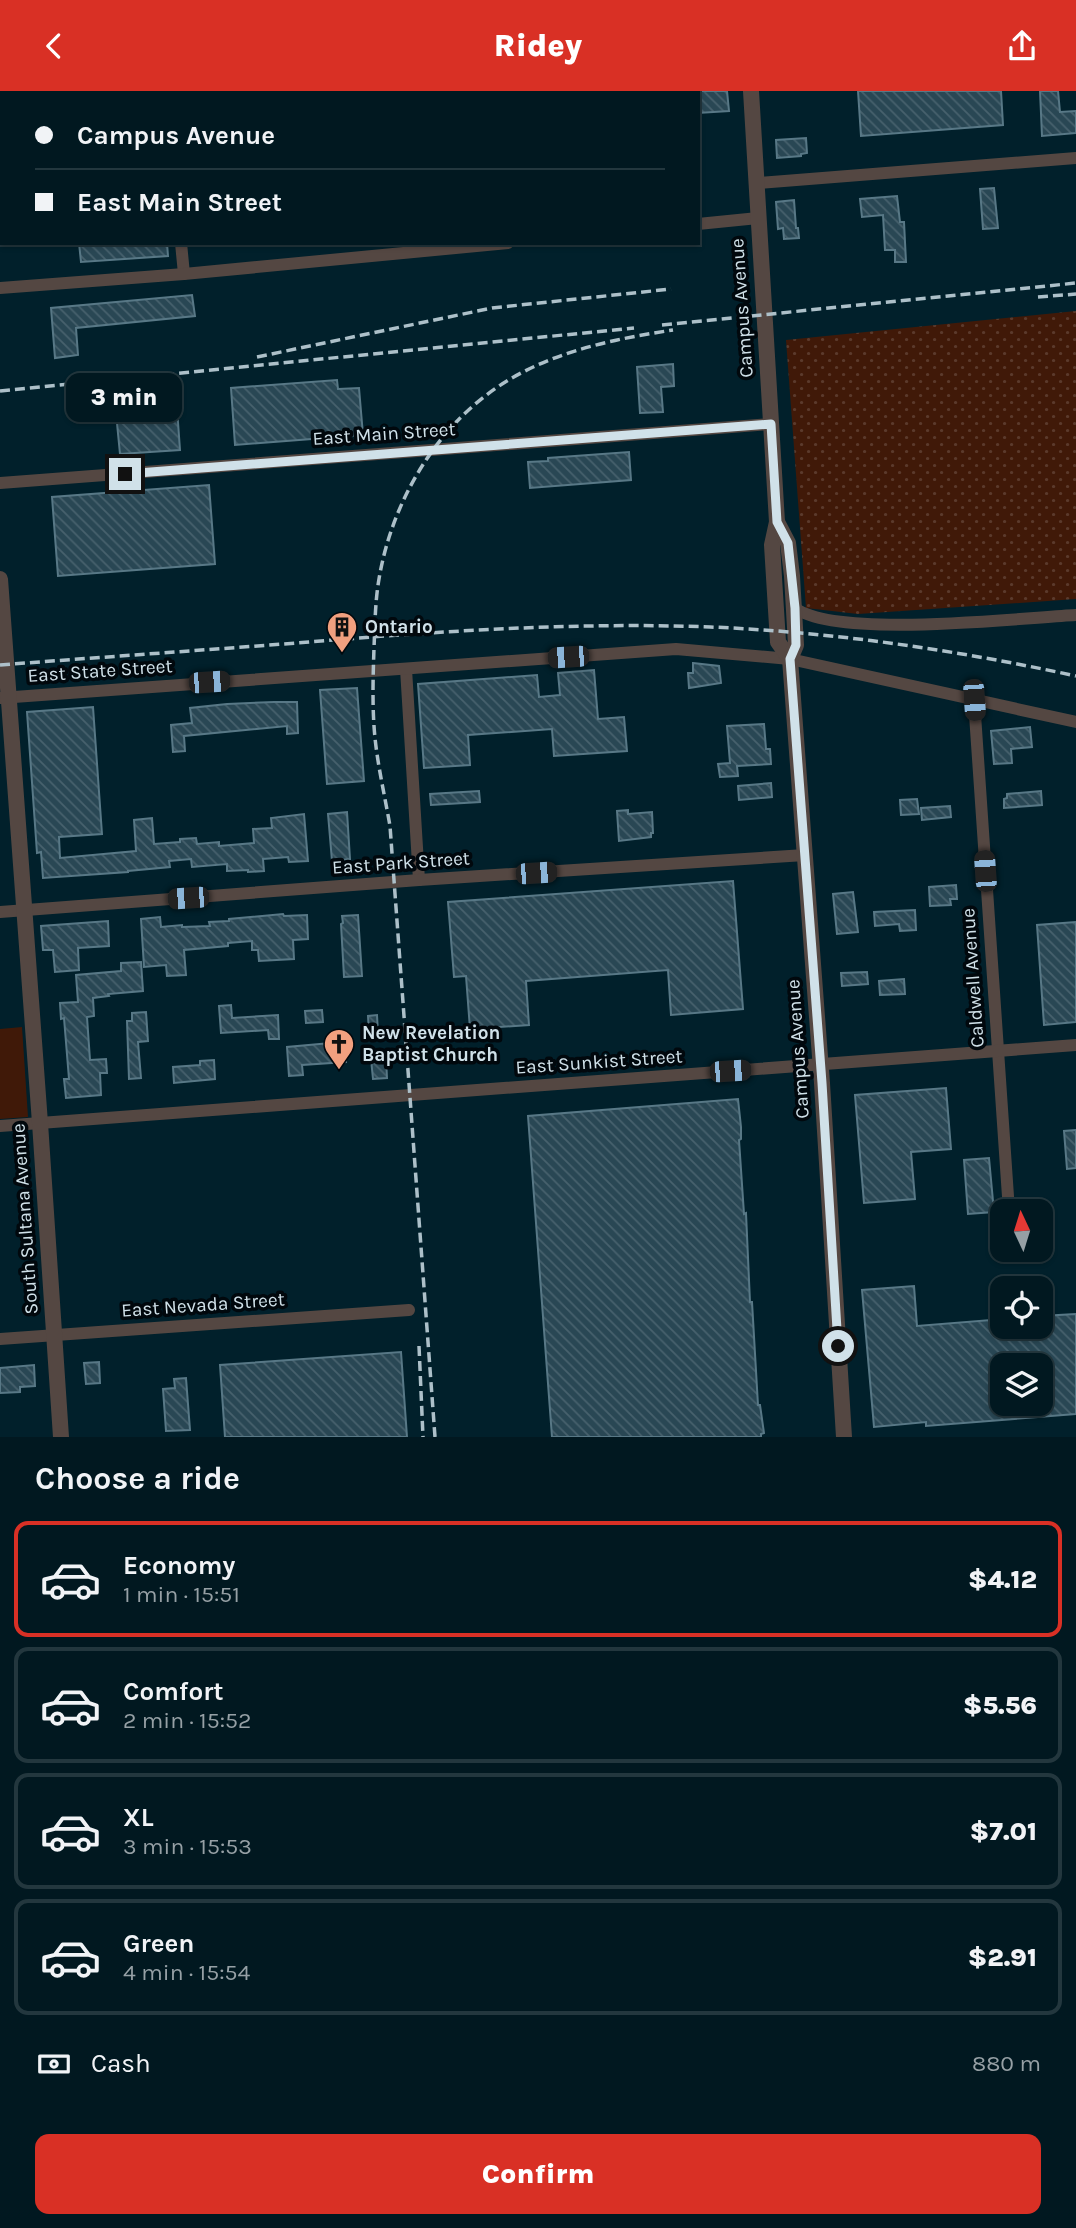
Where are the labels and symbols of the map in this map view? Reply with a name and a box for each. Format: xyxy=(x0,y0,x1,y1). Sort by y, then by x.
street label: Campus Avenue xyxy=(726,238,758,378)
callout: 3 min xyxy=(67,373,183,421)
street label: East Main Street xyxy=(312,418,456,450)
route end xyxy=(109,458,141,490)
building icon: Ontario xyxy=(325,610,359,654)
place label: Ontario xyxy=(365,616,433,638)
car xyxy=(547,645,590,669)
street label: East State Street xyxy=(27,655,173,687)
car xyxy=(188,670,231,694)
car xyxy=(963,678,986,722)
street label: East Park Street xyxy=(331,847,471,879)
car xyxy=(974,849,997,893)
car xyxy=(515,861,558,885)
car xyxy=(167,886,210,910)
street label: Caldwell Avenue xyxy=(957,907,989,1049)
street label: Campus Avenue xyxy=(782,979,814,1119)
place label: New Revelation Baptist Church xyxy=(362,1022,500,1066)
church icon: New Revelation Baptist Church xyxy=(322,1027,356,1071)
street label: East Sunkist Street xyxy=(515,1045,683,1079)
car xyxy=(709,1059,752,1083)
street label: South Sultana Avenue xyxy=(7,1123,43,1315)
north arrow xyxy=(990,1199,1054,1262)
street label: East Nevada Street xyxy=(120,1288,286,1322)
route start xyxy=(822,1330,854,1362)

